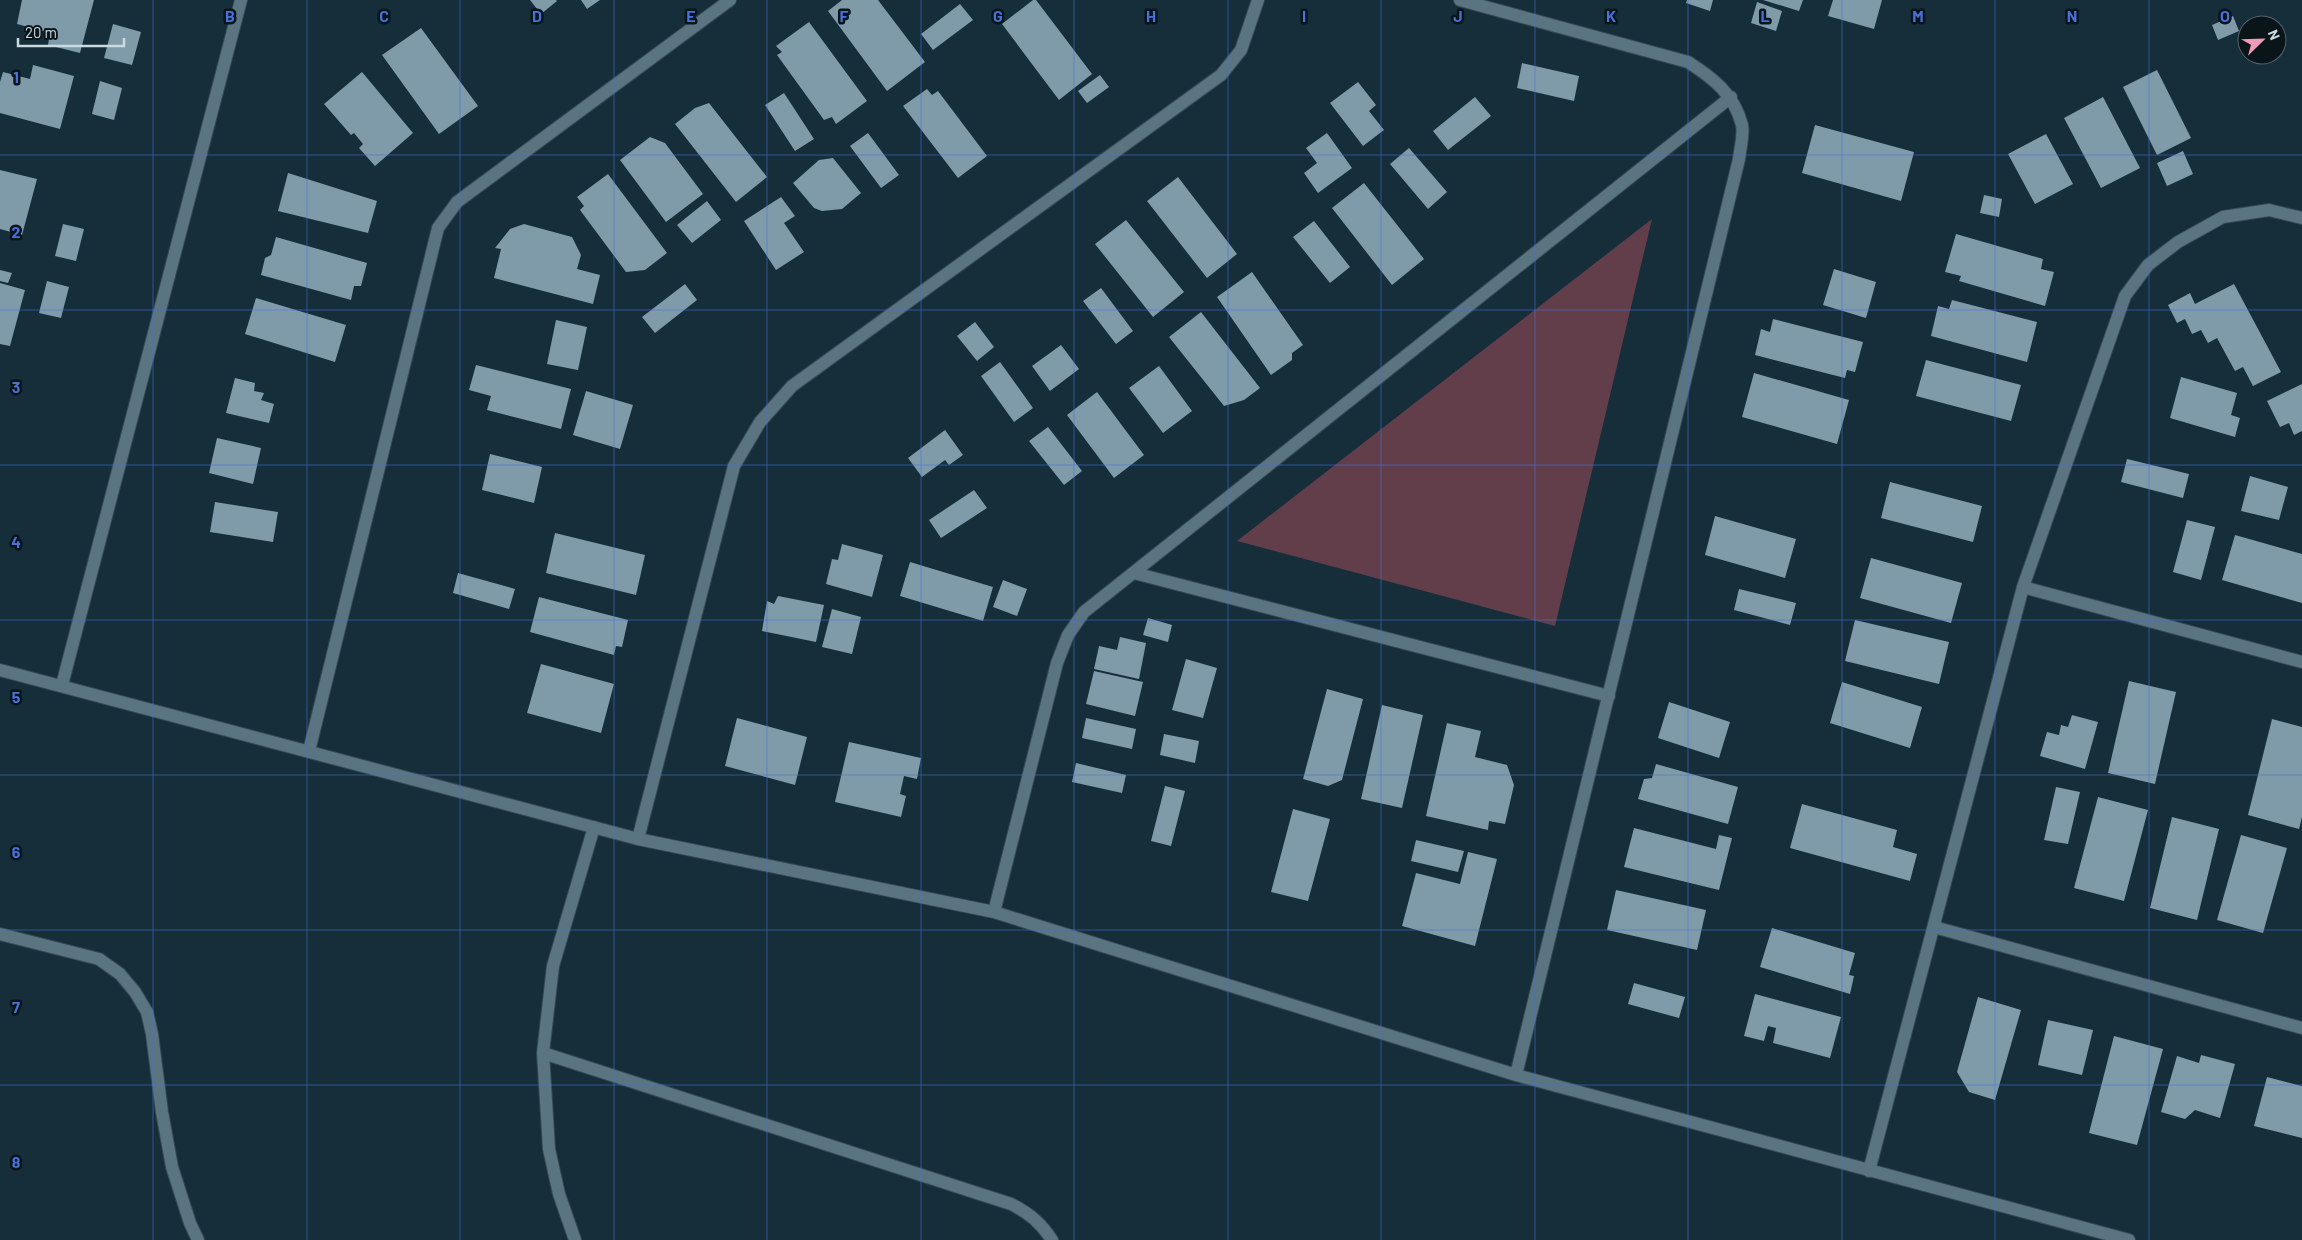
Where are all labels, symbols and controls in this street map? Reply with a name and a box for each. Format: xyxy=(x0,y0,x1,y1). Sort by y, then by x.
text: B xyxy=(225,6,235,25)
text: C xyxy=(379,6,389,25)
text: D xyxy=(532,6,542,25)
text: E xyxy=(686,6,696,25)
text: F xyxy=(840,6,849,25)
text: G xyxy=(993,6,1003,25)
text: H xyxy=(1146,6,1156,25)
text: I xyxy=(1302,6,1306,25)
text: J xyxy=(1453,6,1463,25)
text: K xyxy=(1606,6,1616,25)
text: L xyxy=(1760,6,1770,25)
text: M xyxy=(1912,6,1924,25)
text: N xyxy=(2067,6,2077,25)
text: O xyxy=(2220,6,2230,25)
scale bar xyxy=(18,15,124,47)
north arrow xyxy=(2237,15,2287,65)
text: 20 m xyxy=(25,23,57,41)
text: N xyxy=(2265,27,2284,42)
text: 1 xyxy=(13,67,19,86)
text: 2 xyxy=(12,222,21,241)
text: 3 xyxy=(12,377,20,396)
text: 4 xyxy=(11,532,21,551)
text: 5 xyxy=(12,687,21,706)
text: 6 xyxy=(12,842,21,861)
text: 7 xyxy=(12,997,20,1016)
text: 8 xyxy=(12,1152,21,1171)

